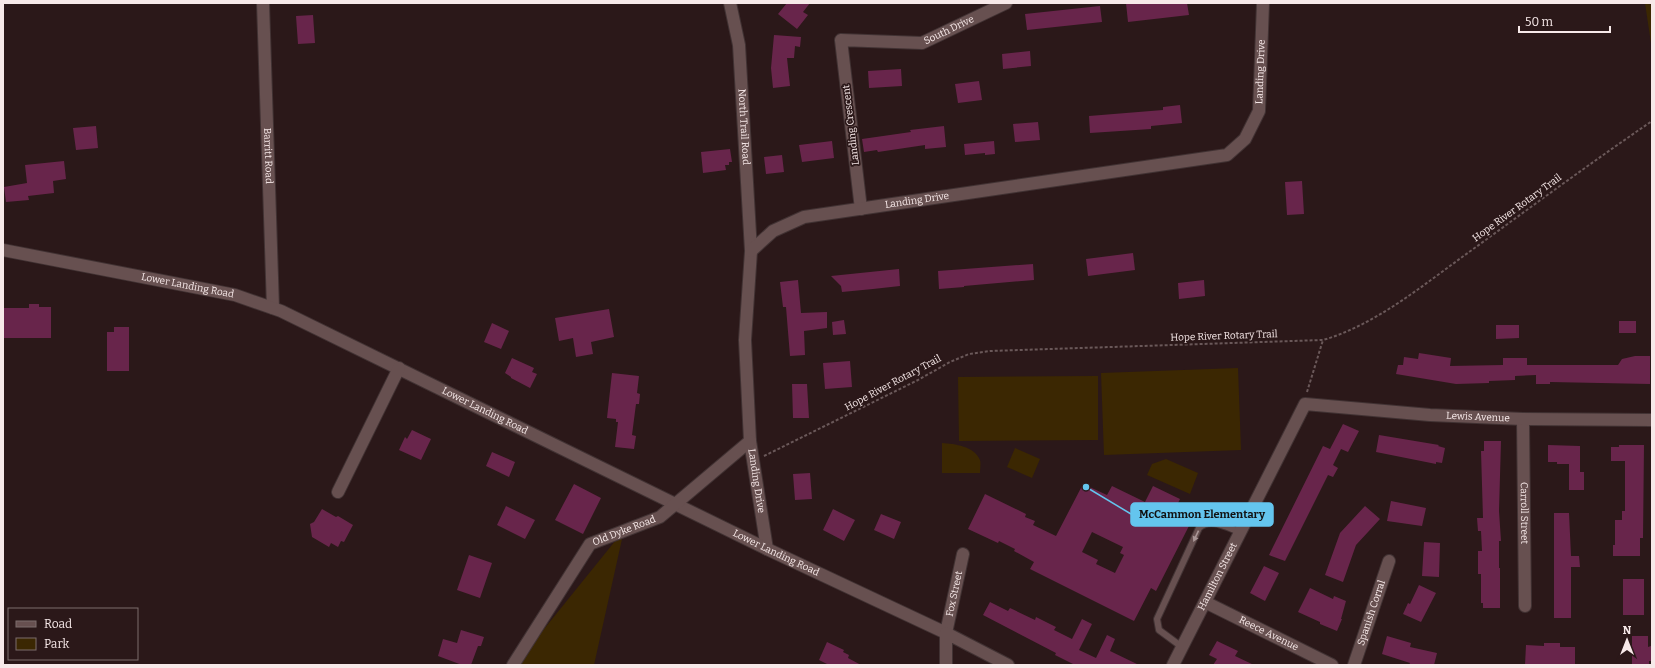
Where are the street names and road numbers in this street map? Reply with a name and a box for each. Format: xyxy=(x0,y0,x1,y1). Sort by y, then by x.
street label: South Drive xyxy=(922,13,976,47)
street label: Landing Drive xyxy=(1253,39,1268,104)
street label: Landing Crescent xyxy=(840,84,862,166)
street label: North Trail Road xyxy=(736,88,752,165)
street label: Barritt Road xyxy=(261,128,275,184)
street label: Hope River Rotary Trail xyxy=(1470,172,1564,244)
street label: Landing Drive xyxy=(884,190,950,211)
street label: Lower Landing Road xyxy=(140,271,235,301)
street label: Hope River Rotary Trail xyxy=(1170,328,1278,344)
street label: Hope River Rotary Trail xyxy=(843,352,943,413)
street label: Lower Landing Road xyxy=(440,385,530,437)
street label: Lewis Avenue xyxy=(1446,410,1510,424)
street label: Landing Drive xyxy=(745,448,767,514)
street label: Carroll Street xyxy=(1518,482,1530,544)
street label: Old Dyke Road xyxy=(591,513,658,548)
street label: Lower Landing Road xyxy=(731,527,821,579)
street label: Hamilton Street xyxy=(1195,540,1240,613)
street label: Fox Street xyxy=(944,569,965,618)
street label: Spanish Corral xyxy=(1355,579,1388,647)
street label: Reece Avenue xyxy=(1237,614,1300,653)

